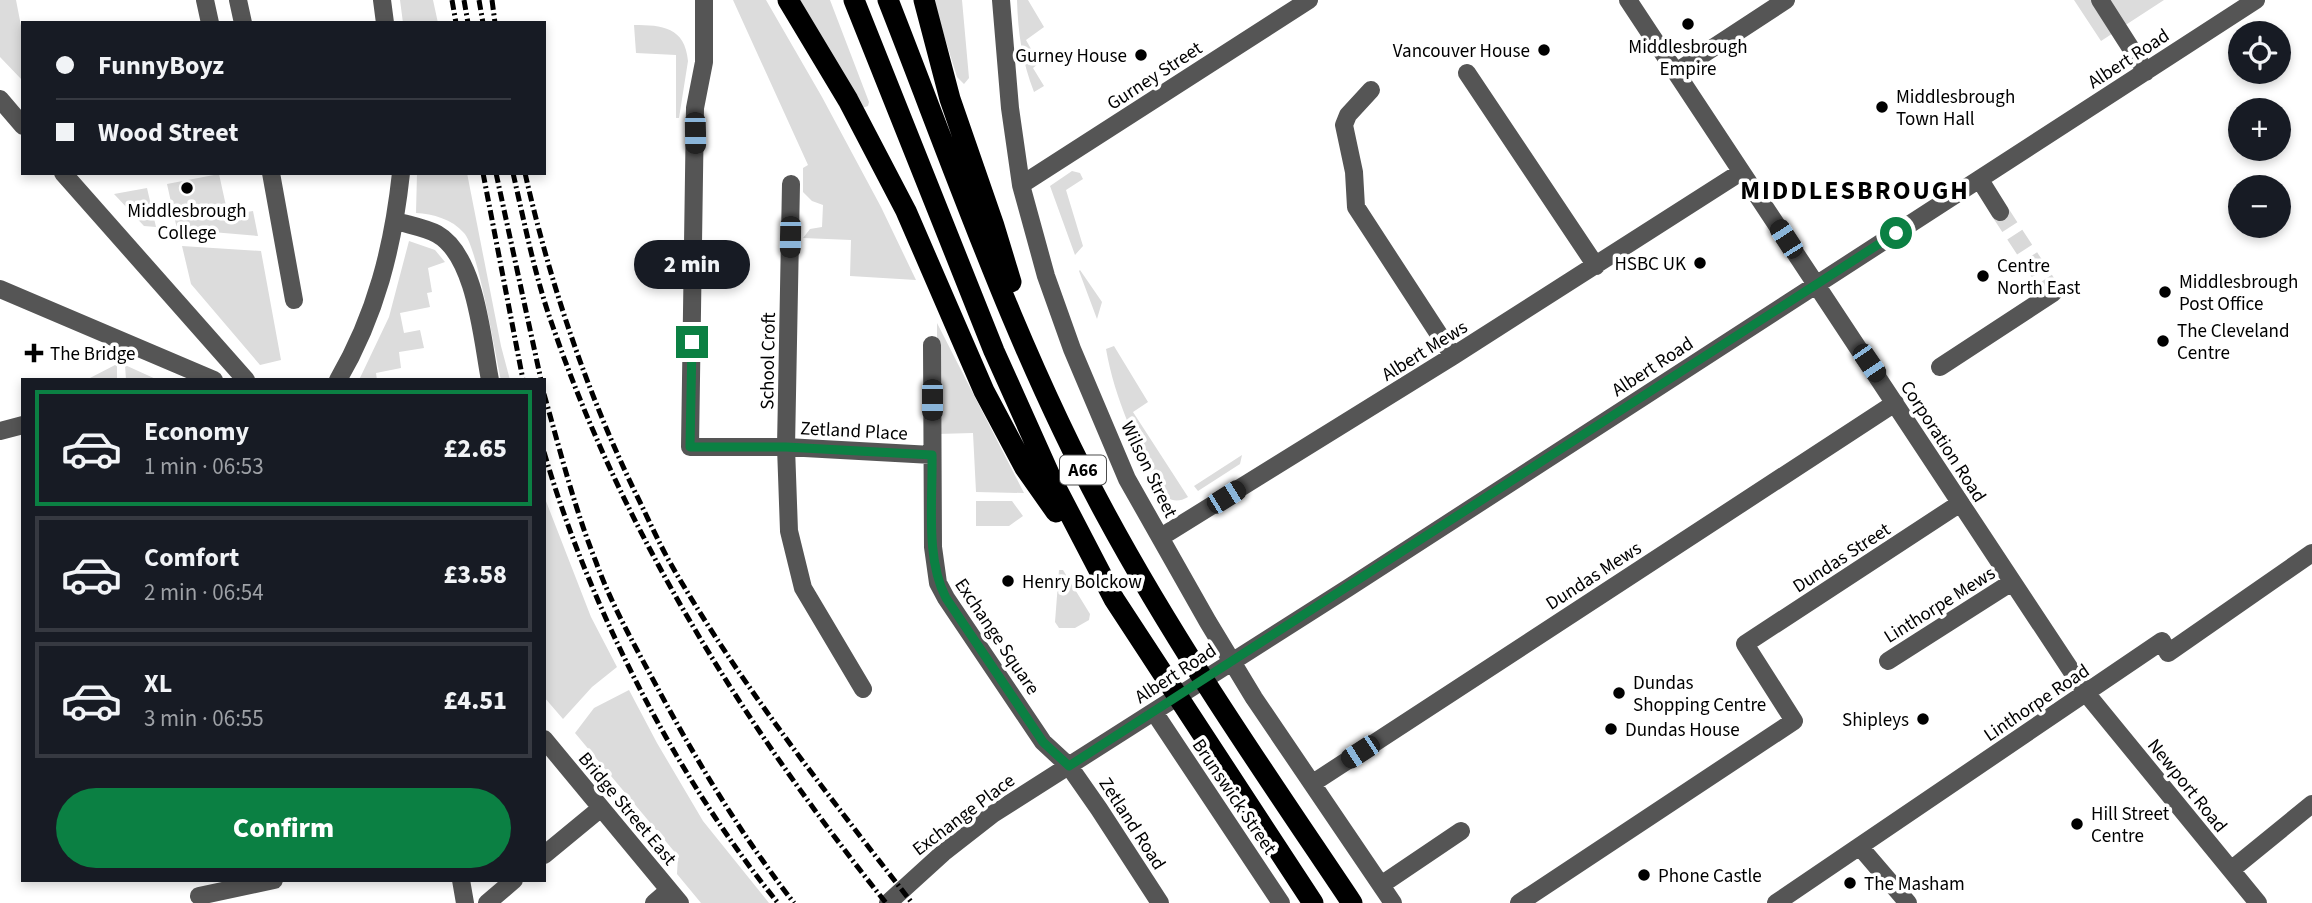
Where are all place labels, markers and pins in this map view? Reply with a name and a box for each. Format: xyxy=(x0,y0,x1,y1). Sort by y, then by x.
marker: Middlesbrough Empire xyxy=(1680,16,1696,32)
place label: Middlesbrough Empire xyxy=(1628,34,1748,83)
place label: Vancouver House xyxy=(1393,38,1530,65)
marker: Vancouver House xyxy=(1536,42,1552,58)
place label: Gurney House xyxy=(1015,43,1127,70)
marker: Gurney House xyxy=(1133,47,1149,63)
place label: Middlesbrough Town Hall xyxy=(1896,84,2015,133)
marker: Middlesbrough Town Hall xyxy=(1874,99,1890,115)
marker: Middlesbrough College xyxy=(179,180,195,196)
place label: Middlesbrough College xyxy=(127,198,247,247)
place label: HSBC UK xyxy=(1614,251,1686,278)
place label: Centre North East xyxy=(1997,253,2081,302)
marker: HSBC UK xyxy=(1692,255,1708,271)
marker: Centre North East xyxy=(1975,268,1991,284)
place label: Middlesbrough Post Office xyxy=(2179,269,2298,318)
marker: Middlesbrough Post Office xyxy=(2157,284,2173,300)
place label: The Cleveland Centre xyxy=(2177,318,2290,367)
marker: The Cleveland Centre xyxy=(2155,333,2171,349)
place label: The Bridge xyxy=(50,341,135,368)
marker: The Bridge xyxy=(24,343,44,363)
place label: Henry Bolckow xyxy=(1022,569,1142,596)
marker: Henry Bolckow xyxy=(1000,573,1016,589)
place label: Dundas Shopping Centre xyxy=(1633,670,1766,719)
marker: Dundas Shopping Centre xyxy=(1611,685,1627,701)
place label: Shipleys xyxy=(1842,707,1909,734)
marker: Shipleys xyxy=(1915,711,1931,727)
place label: Dundas House xyxy=(1625,717,1740,744)
marker: Dundas House xyxy=(1603,721,1619,737)
place label: Hill Street Centre xyxy=(2091,801,2170,850)
marker: Hill Street Centre xyxy=(2069,816,2085,832)
place label: Phone Castle xyxy=(1658,863,1762,890)
marker: Phone Castle xyxy=(1636,867,1652,883)
place label: The Masham xyxy=(1864,871,1965,898)
marker: The Masham xyxy=(1842,875,1858,891)

